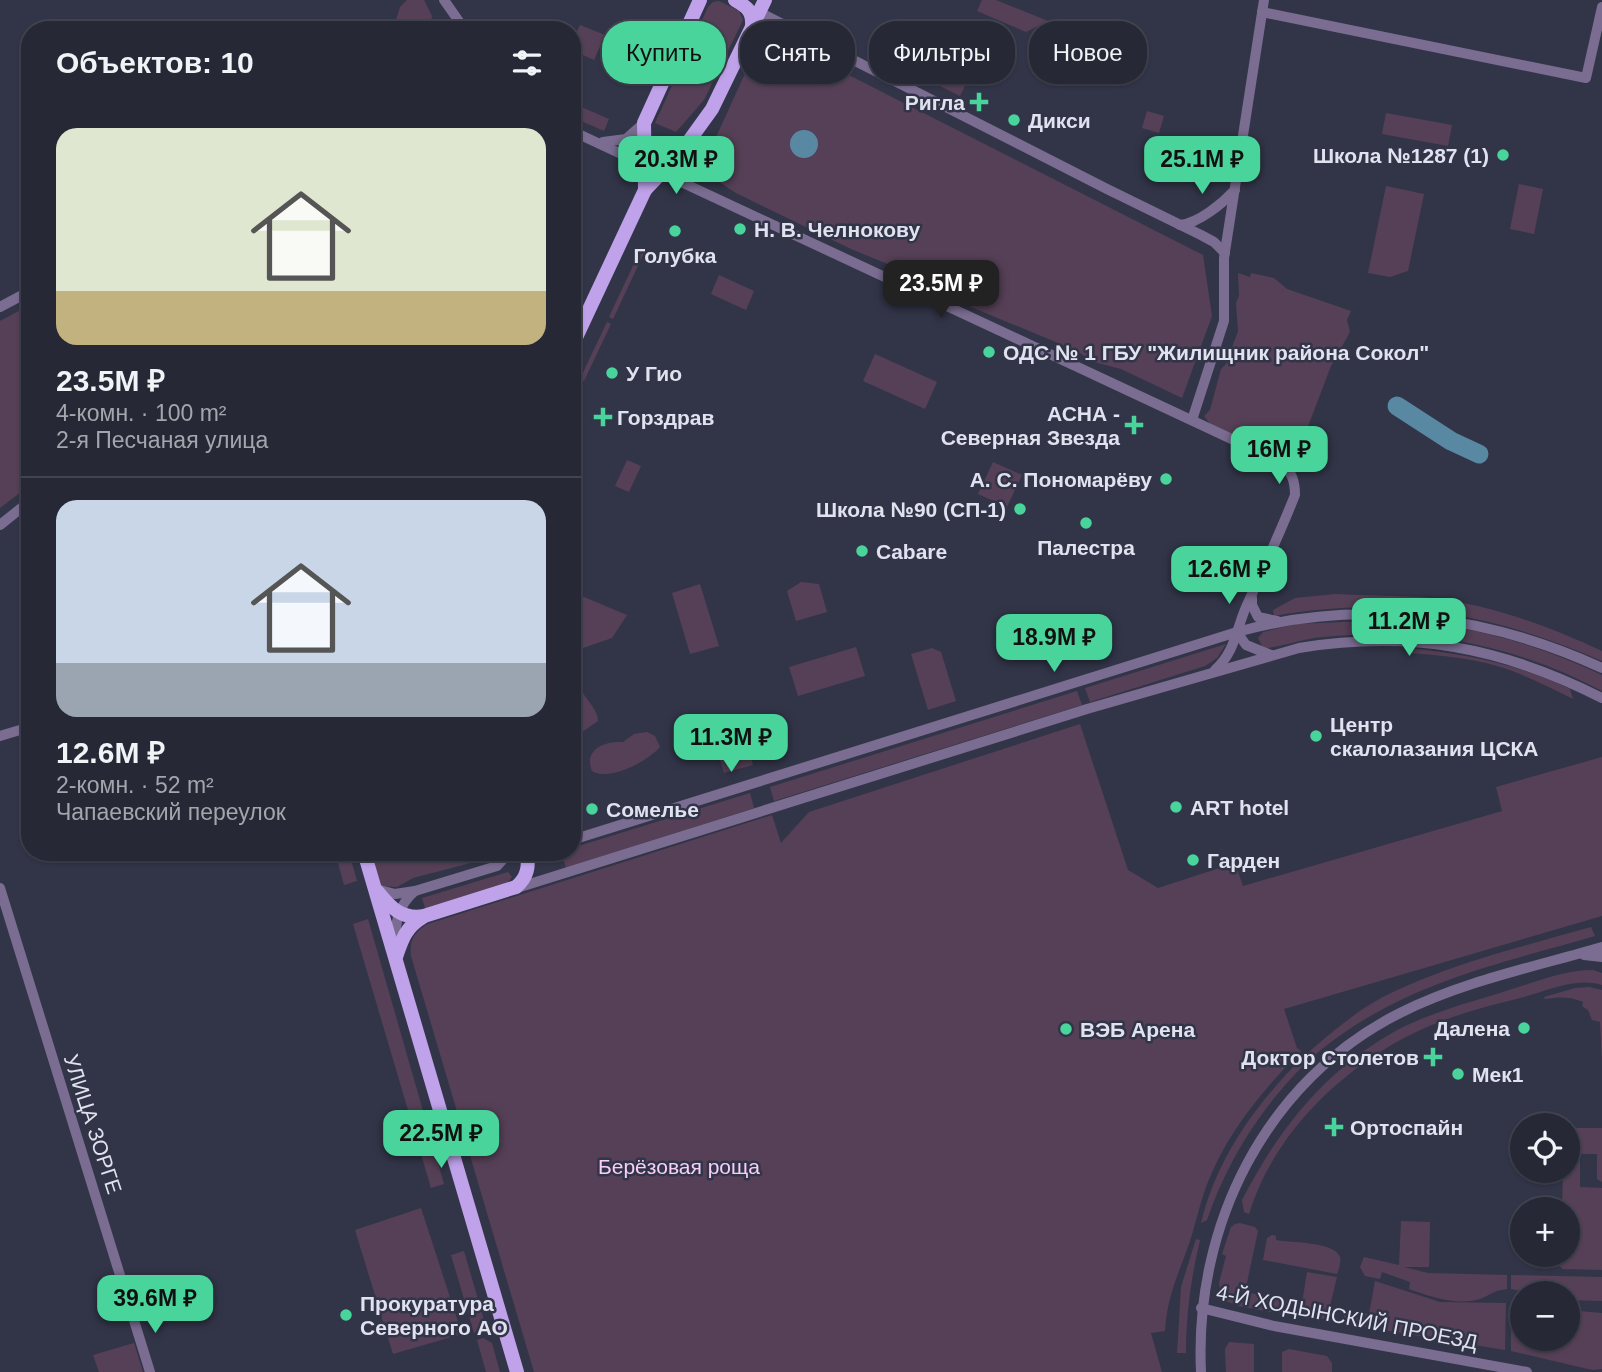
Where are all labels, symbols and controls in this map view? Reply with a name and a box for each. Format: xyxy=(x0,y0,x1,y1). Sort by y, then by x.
chip: Купить xyxy=(602,21,726,84)
chip: Снять xyxy=(740,21,855,84)
chip: Фильтры xyxy=(869,21,1015,84)
chip: Новое xyxy=(1029,21,1147,84)
icon: filters xyxy=(508,44,546,82)
text: Объектов: 10 xyxy=(56,46,254,79)
place label: Ригла xyxy=(905,91,965,114)
marker: Ригла xyxy=(971,94,987,110)
place label: Дикси xyxy=(1028,109,1091,132)
marker: Дикси xyxy=(1006,112,1022,128)
pin: 20.3M ₽ xyxy=(611,136,741,196)
pin: 25.1M ₽ xyxy=(1137,136,1267,196)
place label: Школа №1287 (1) xyxy=(1313,144,1489,167)
text: 20.3M ₽ xyxy=(634,146,718,172)
text: 25.1M ₽ xyxy=(1160,146,1244,172)
marker: Школа №1287 (1) xyxy=(1495,147,1511,163)
icon: home xyxy=(238,173,364,299)
place label: Н. В. Челнокову xyxy=(754,218,920,241)
marker: Н. В. Челнокову xyxy=(732,221,748,237)
marker: Голубка xyxy=(667,223,683,239)
place label: Голубка xyxy=(633,244,717,267)
pin: 23.5M ₽ xyxy=(876,260,1006,320)
text: 23.5M ₽ xyxy=(899,270,983,296)
place label: ОДС № 1 ГБУ "Жилищник района Сокол" xyxy=(1003,341,1429,364)
marker: ОДС № 1 ГБУ "Жилищник района Сокол" xyxy=(981,344,997,360)
place label: У Гио xyxy=(626,362,682,385)
text: 23.5M ₽ xyxy=(56,364,165,397)
marker: У Гио xyxy=(604,365,620,381)
text: 4-комн. · 100 m² xyxy=(56,400,227,426)
place label: АСНА - Северная Звезда xyxy=(941,402,1120,449)
place label: Горздрав xyxy=(617,406,715,429)
marker: Горздрав xyxy=(595,409,611,425)
marker: АСНА - Северная Звезда xyxy=(1126,417,1142,433)
pin: 16M ₽ xyxy=(1230,426,1328,486)
text: 2-я Песчаная улица xyxy=(56,427,268,453)
text: 16M ₽ xyxy=(1247,436,1311,462)
place label: А. С. Пономарёву xyxy=(970,468,1152,491)
marker: А. С. Пономарёву xyxy=(1158,471,1174,487)
place label: Школа №90 (СП-1) xyxy=(816,498,1006,521)
marker: Школа №90 (СП-1) xyxy=(1012,501,1028,517)
marker: Палестра xyxy=(1078,515,1094,531)
place label: Палестра xyxy=(1037,536,1135,559)
place label: Cabare xyxy=(876,540,947,563)
marker: Cabare xyxy=(854,543,870,559)
icon: home xyxy=(238,545,364,671)
pin: 12.6M ₽ xyxy=(1164,546,1294,606)
text: 12.6M ₽ xyxy=(1187,556,1271,582)
pin: 11.2M ₽ xyxy=(1344,598,1474,658)
text: 11.2M ₽ xyxy=(1368,608,1450,634)
pin: 18.9M ₽ xyxy=(989,614,1119,674)
text: 18.9M ₽ xyxy=(1012,624,1096,650)
place label: Центр скалолазания ЦСКА xyxy=(1330,713,1539,760)
pin: 11.3M ₽ xyxy=(666,714,796,774)
text: 11.3M ₽ xyxy=(690,724,772,750)
marker: Центр скалолазания ЦСКА xyxy=(1308,728,1324,744)
text: 12.6M ₽ xyxy=(56,736,165,769)
text: 2-комн. · 52 m² xyxy=(56,772,214,798)
place label: ART hotel xyxy=(1190,796,1289,819)
place label: Сомелье xyxy=(606,798,699,821)
text: Чапаевский переулок xyxy=(56,799,286,825)
marker: ART hotel xyxy=(1168,799,1184,815)
marker: Сомелье xyxy=(584,801,600,817)
place label: Гарден xyxy=(1207,849,1280,872)
marker: Гарден xyxy=(1185,852,1201,868)
place label: Далена xyxy=(1434,1017,1510,1040)
place label: ВЭБ Арена xyxy=(1080,1018,1195,1041)
marker: Далена xyxy=(1516,1020,1532,1036)
marker: ВЭБ Арена xyxy=(1058,1021,1074,1037)
place label: Доктор Столетов xyxy=(1241,1046,1419,1069)
marker: Доктор Столетов xyxy=(1425,1049,1441,1065)
street label: УЛИЦА ЗОРГЕ xyxy=(60,1051,126,1197)
place label: Мек1 xyxy=(1472,1063,1524,1086)
marker: Мек1 xyxy=(1450,1066,1466,1082)
pin: 22.5M ₽ xyxy=(376,1110,506,1170)
map controls xyxy=(1510,1113,1580,1351)
button: locate xyxy=(1510,1113,1580,1183)
place label: Ортоспайн xyxy=(1350,1116,1463,1139)
marker: Ортоспайн xyxy=(1324,1117,1344,1137)
text: 22.5M ₽ xyxy=(399,1120,483,1146)
park label: Берёзовая роща xyxy=(598,1155,760,1178)
button: + xyxy=(1510,1197,1580,1267)
pin: 39.6M ₽ xyxy=(90,1276,220,1335)
street label: 4-Й ХОДЫНСКИЙ ПРОЕЗД xyxy=(1214,1280,1480,1354)
button: − xyxy=(1510,1281,1580,1351)
text: 39.6M ₽ xyxy=(113,1285,197,1311)
place label: Прокуратура Северного АО xyxy=(360,1292,508,1339)
marker: Прокуратура Северного АО xyxy=(338,1307,354,1323)

